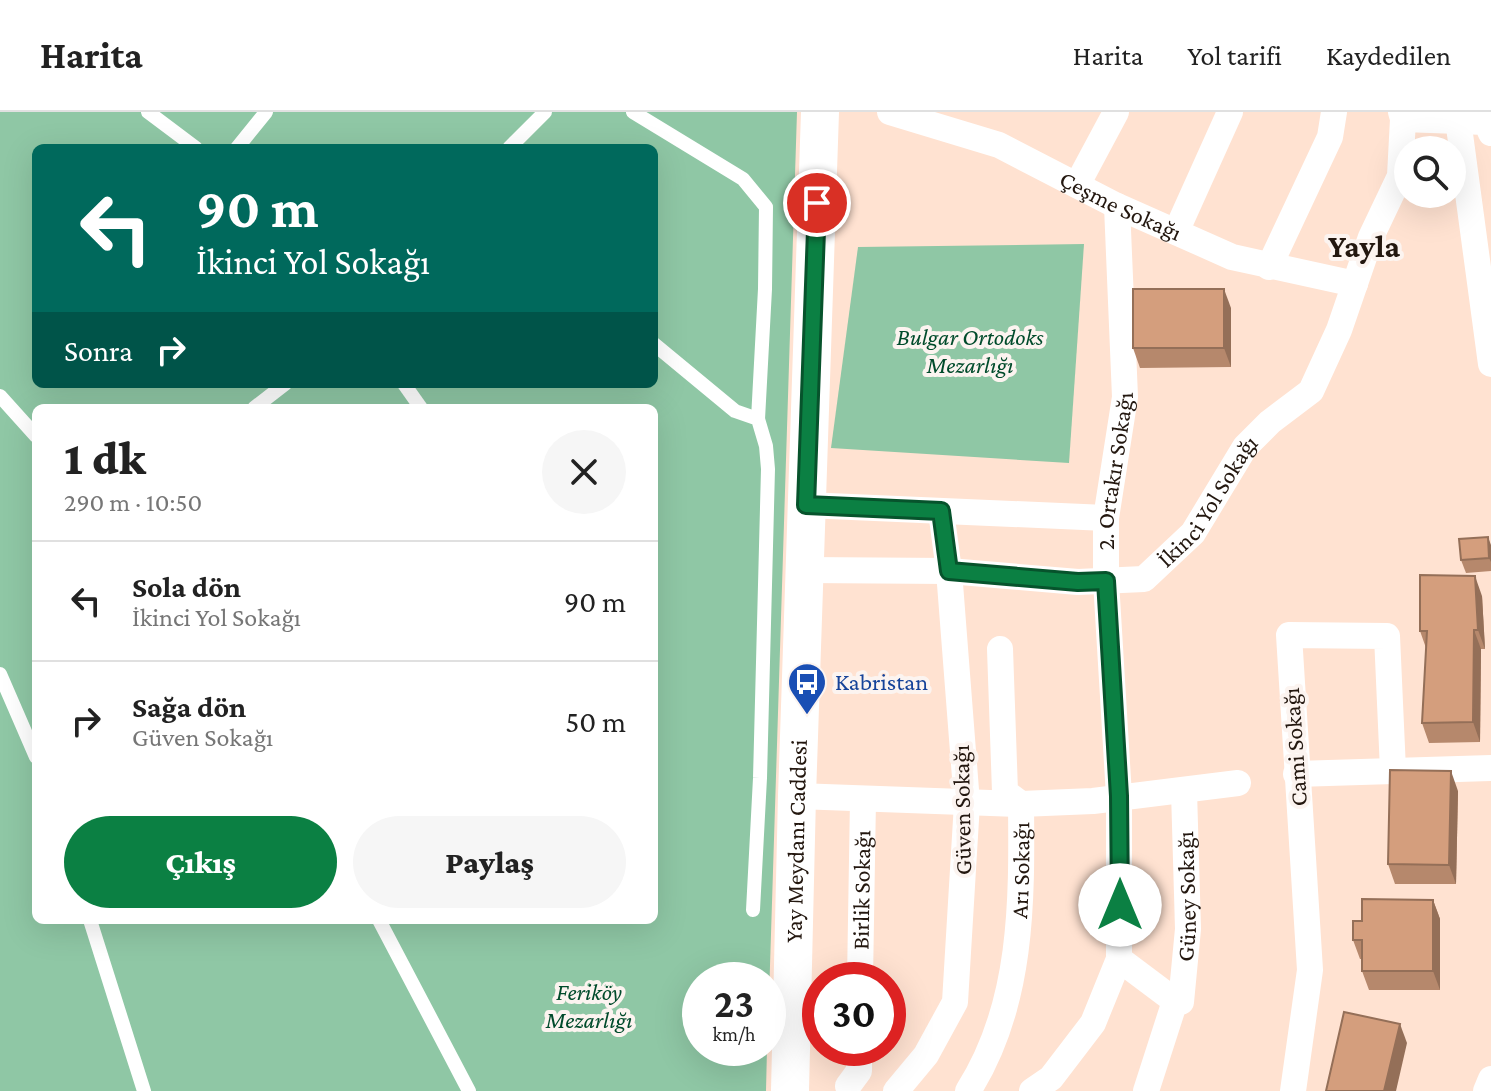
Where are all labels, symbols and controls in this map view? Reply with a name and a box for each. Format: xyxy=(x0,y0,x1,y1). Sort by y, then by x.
text: Harita xyxy=(40,34,143,76)
text: Harita xyxy=(1073,40,1144,71)
text: Yol tarifi xyxy=(1188,40,1282,71)
text: Kaydedilen xyxy=(1326,40,1451,71)
map controls xyxy=(1394,136,1466,208)
button: search xyxy=(1394,136,1466,208)
street label: Çeşme Sokağı xyxy=(1055,165,1186,246)
pin xyxy=(783,169,851,237)
icon: left xyxy=(64,176,168,280)
text: 90 m xyxy=(196,177,319,239)
icon: arrive xyxy=(795,181,839,225)
district label: Yayla xyxy=(1328,228,1400,264)
text: İkinci Yol Sokağı xyxy=(196,242,430,282)
park label: Bulgar Ortodoks Mezarlığı xyxy=(897,323,1044,378)
icon: right xyxy=(149,328,193,372)
text: Sonra xyxy=(64,334,133,367)
street label: 2. Ortakır Sokağı xyxy=(1092,392,1138,550)
street label: İkinci Yol Sokağı xyxy=(1152,429,1262,572)
button: close xyxy=(542,430,626,514)
text: 1 dk xyxy=(64,431,146,484)
text: 290 m · 10:50 xyxy=(64,488,202,517)
text: Sola dön xyxy=(132,570,241,603)
icon: left xyxy=(64,579,108,623)
text: 90 m xyxy=(564,585,626,618)
text: İkinci Yol Sokağı xyxy=(132,603,301,632)
bus stop icon: Kabristan xyxy=(786,661,828,716)
place label: Kabristan xyxy=(835,668,928,695)
street label: Cami Sokağı xyxy=(1277,687,1312,807)
text: Sağa dön xyxy=(132,690,246,723)
icon: right xyxy=(64,699,108,743)
text: 50 m xyxy=(565,705,626,738)
text: Güven Sokağı xyxy=(132,723,273,752)
street label: Yay Meydanı Caddesi xyxy=(780,739,812,943)
street label: Güven Sokağı xyxy=(947,745,976,875)
button: Çıkış xyxy=(64,816,337,908)
button: Paylaş xyxy=(353,816,626,908)
street label: Arı Sokağı xyxy=(1005,822,1034,919)
street label: Birlik Sokağı xyxy=(847,830,875,950)
street label: Güney Sokağı xyxy=(1171,831,1201,963)
position arrow xyxy=(1078,863,1162,947)
speed limit sign: 30 xyxy=(802,962,906,1066)
park label: Feriköy Mezarlığı xyxy=(544,978,633,1033)
text: 23 xyxy=(714,981,754,1026)
text: km/h xyxy=(712,1023,756,1045)

